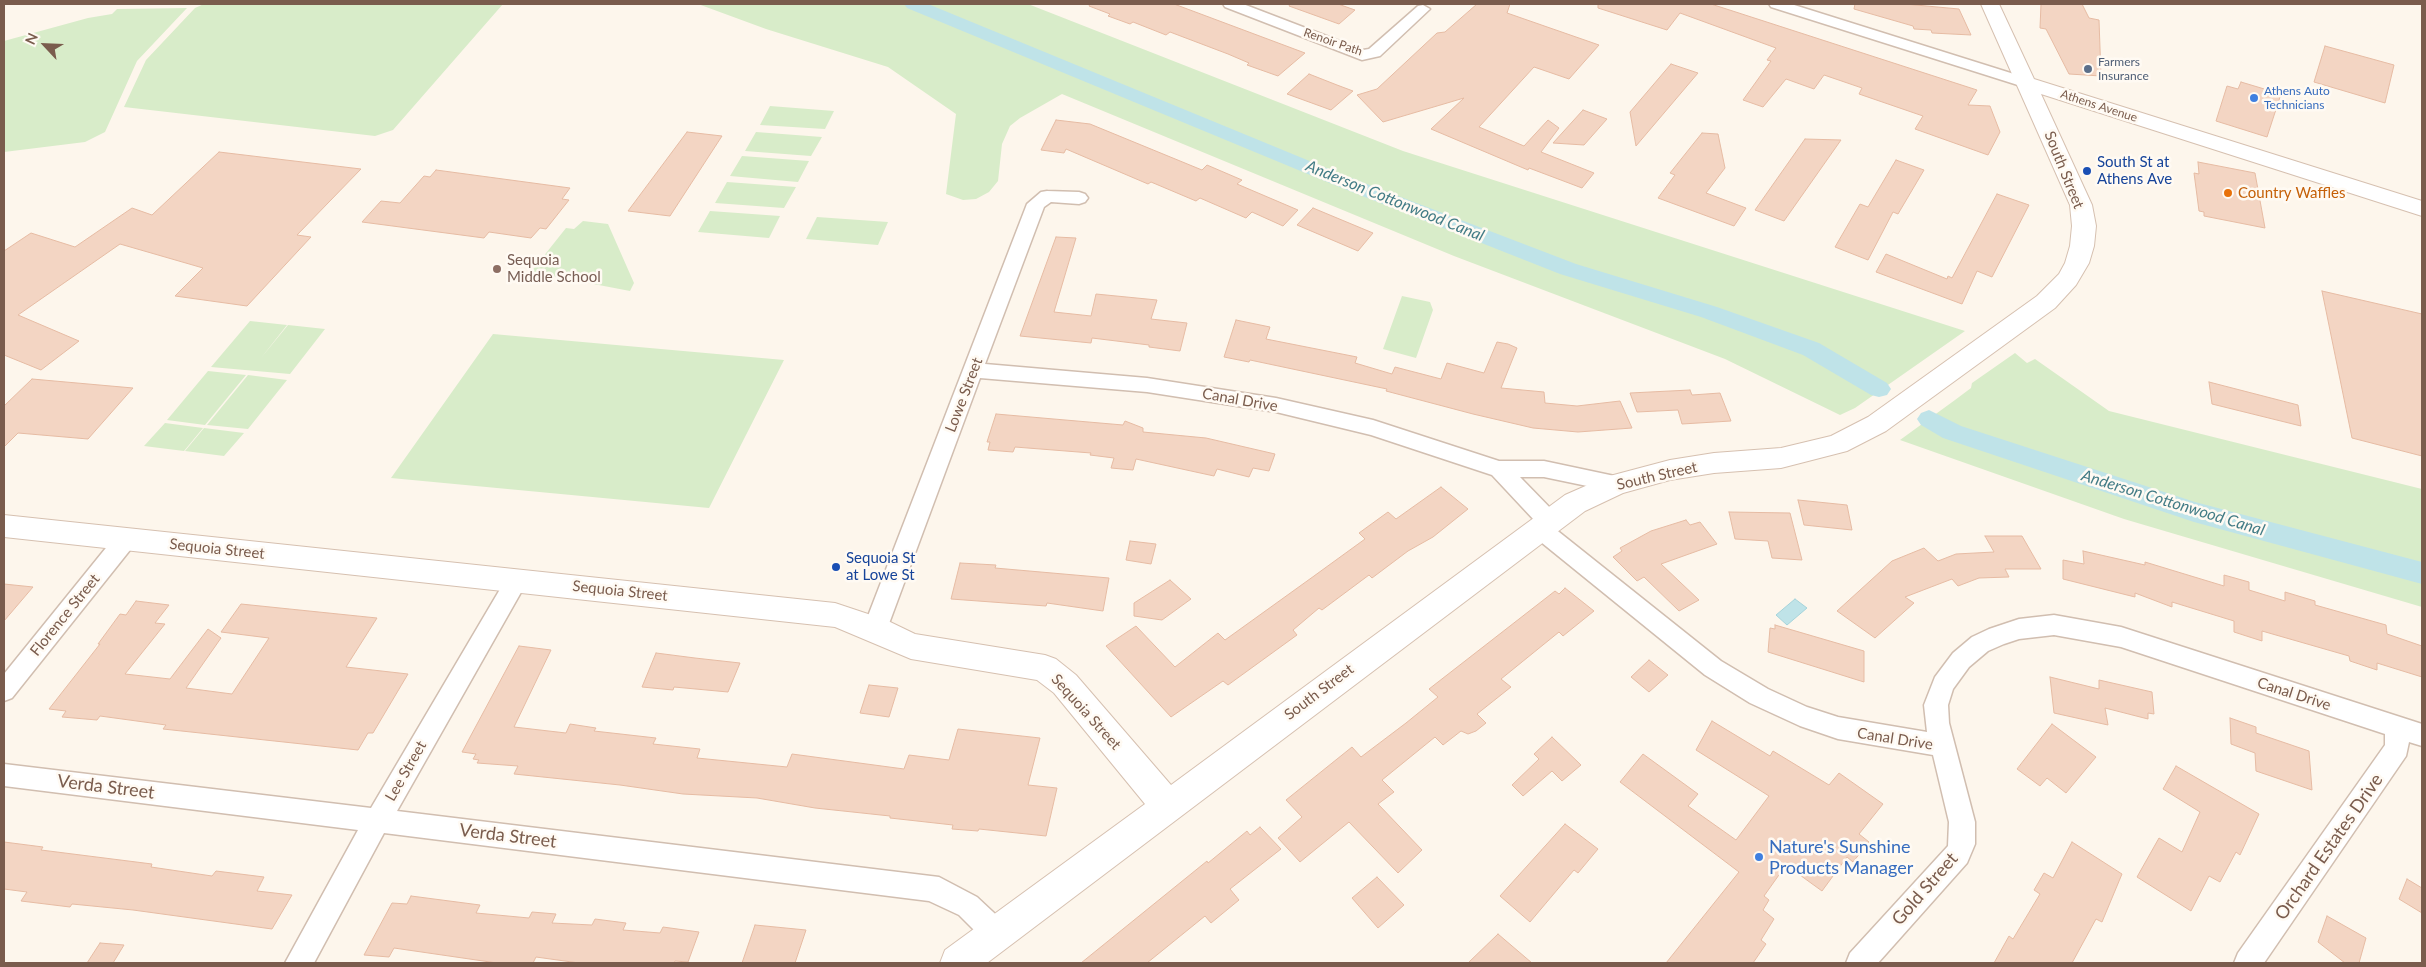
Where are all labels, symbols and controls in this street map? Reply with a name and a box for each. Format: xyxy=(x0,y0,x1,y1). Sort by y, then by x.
north arrow xyxy=(20,20,70,70)
street label: Renoir Path xyxy=(1302,25,1364,59)
text: N xyxy=(21,30,41,47)
place label: Farmers Insurance xyxy=(2098,55,2149,83)
marker: Farmers Insurance xyxy=(2082,63,2094,75)
place label: Athens Auto Technicians xyxy=(2264,84,2330,112)
street label: Athens Avenue xyxy=(2059,87,2139,125)
marker: Athens Auto Technicians xyxy=(2248,92,2260,104)
street label: South Street xyxy=(2040,129,2088,211)
place label: South St at Athens Ave xyxy=(2097,153,2172,188)
water label: Anderson Cottonwood Canal xyxy=(1303,156,1487,246)
marker: South St at Athens Ave xyxy=(2081,165,2093,177)
place label: Country Waffles xyxy=(2238,184,2345,202)
marker: Country Waffles xyxy=(2222,187,2234,199)
place label: Sequoia Middle School xyxy=(507,251,601,286)
marker: Sequoia Middle School xyxy=(491,263,503,275)
street label: Lowe Street xyxy=(942,355,986,435)
street label: Canal Drive xyxy=(1201,384,1279,416)
street label: South Street xyxy=(1615,458,1699,494)
water label: Anderson Cottonwood Canal xyxy=(2079,466,2267,540)
street label: Sequoia Street xyxy=(168,535,266,563)
place label: Sequoia St at Lowe St xyxy=(846,549,915,584)
marker: Sequoia St at Lowe St xyxy=(830,561,842,573)
street label: Florence Street xyxy=(27,570,103,660)
street label: Sequoia Street xyxy=(571,577,669,605)
street label: South Street xyxy=(1281,660,1357,724)
street label: Sequoia Street xyxy=(1047,670,1125,754)
street label: Canal Drive xyxy=(2255,674,2333,714)
street label: Canal Drive xyxy=(1856,724,1934,754)
street label: Lee Street xyxy=(382,738,430,804)
street label: Verda Street xyxy=(56,770,156,804)
street label: Orchard Estates Drive xyxy=(2270,770,2388,924)
street label: Verda Street xyxy=(458,819,558,853)
place label: Nature's Sunshine Products Manager xyxy=(1769,836,1913,879)
street label: Gold Street xyxy=(1887,848,1963,930)
marker: Nature's Sunshine Products Manager xyxy=(1753,851,1765,863)

